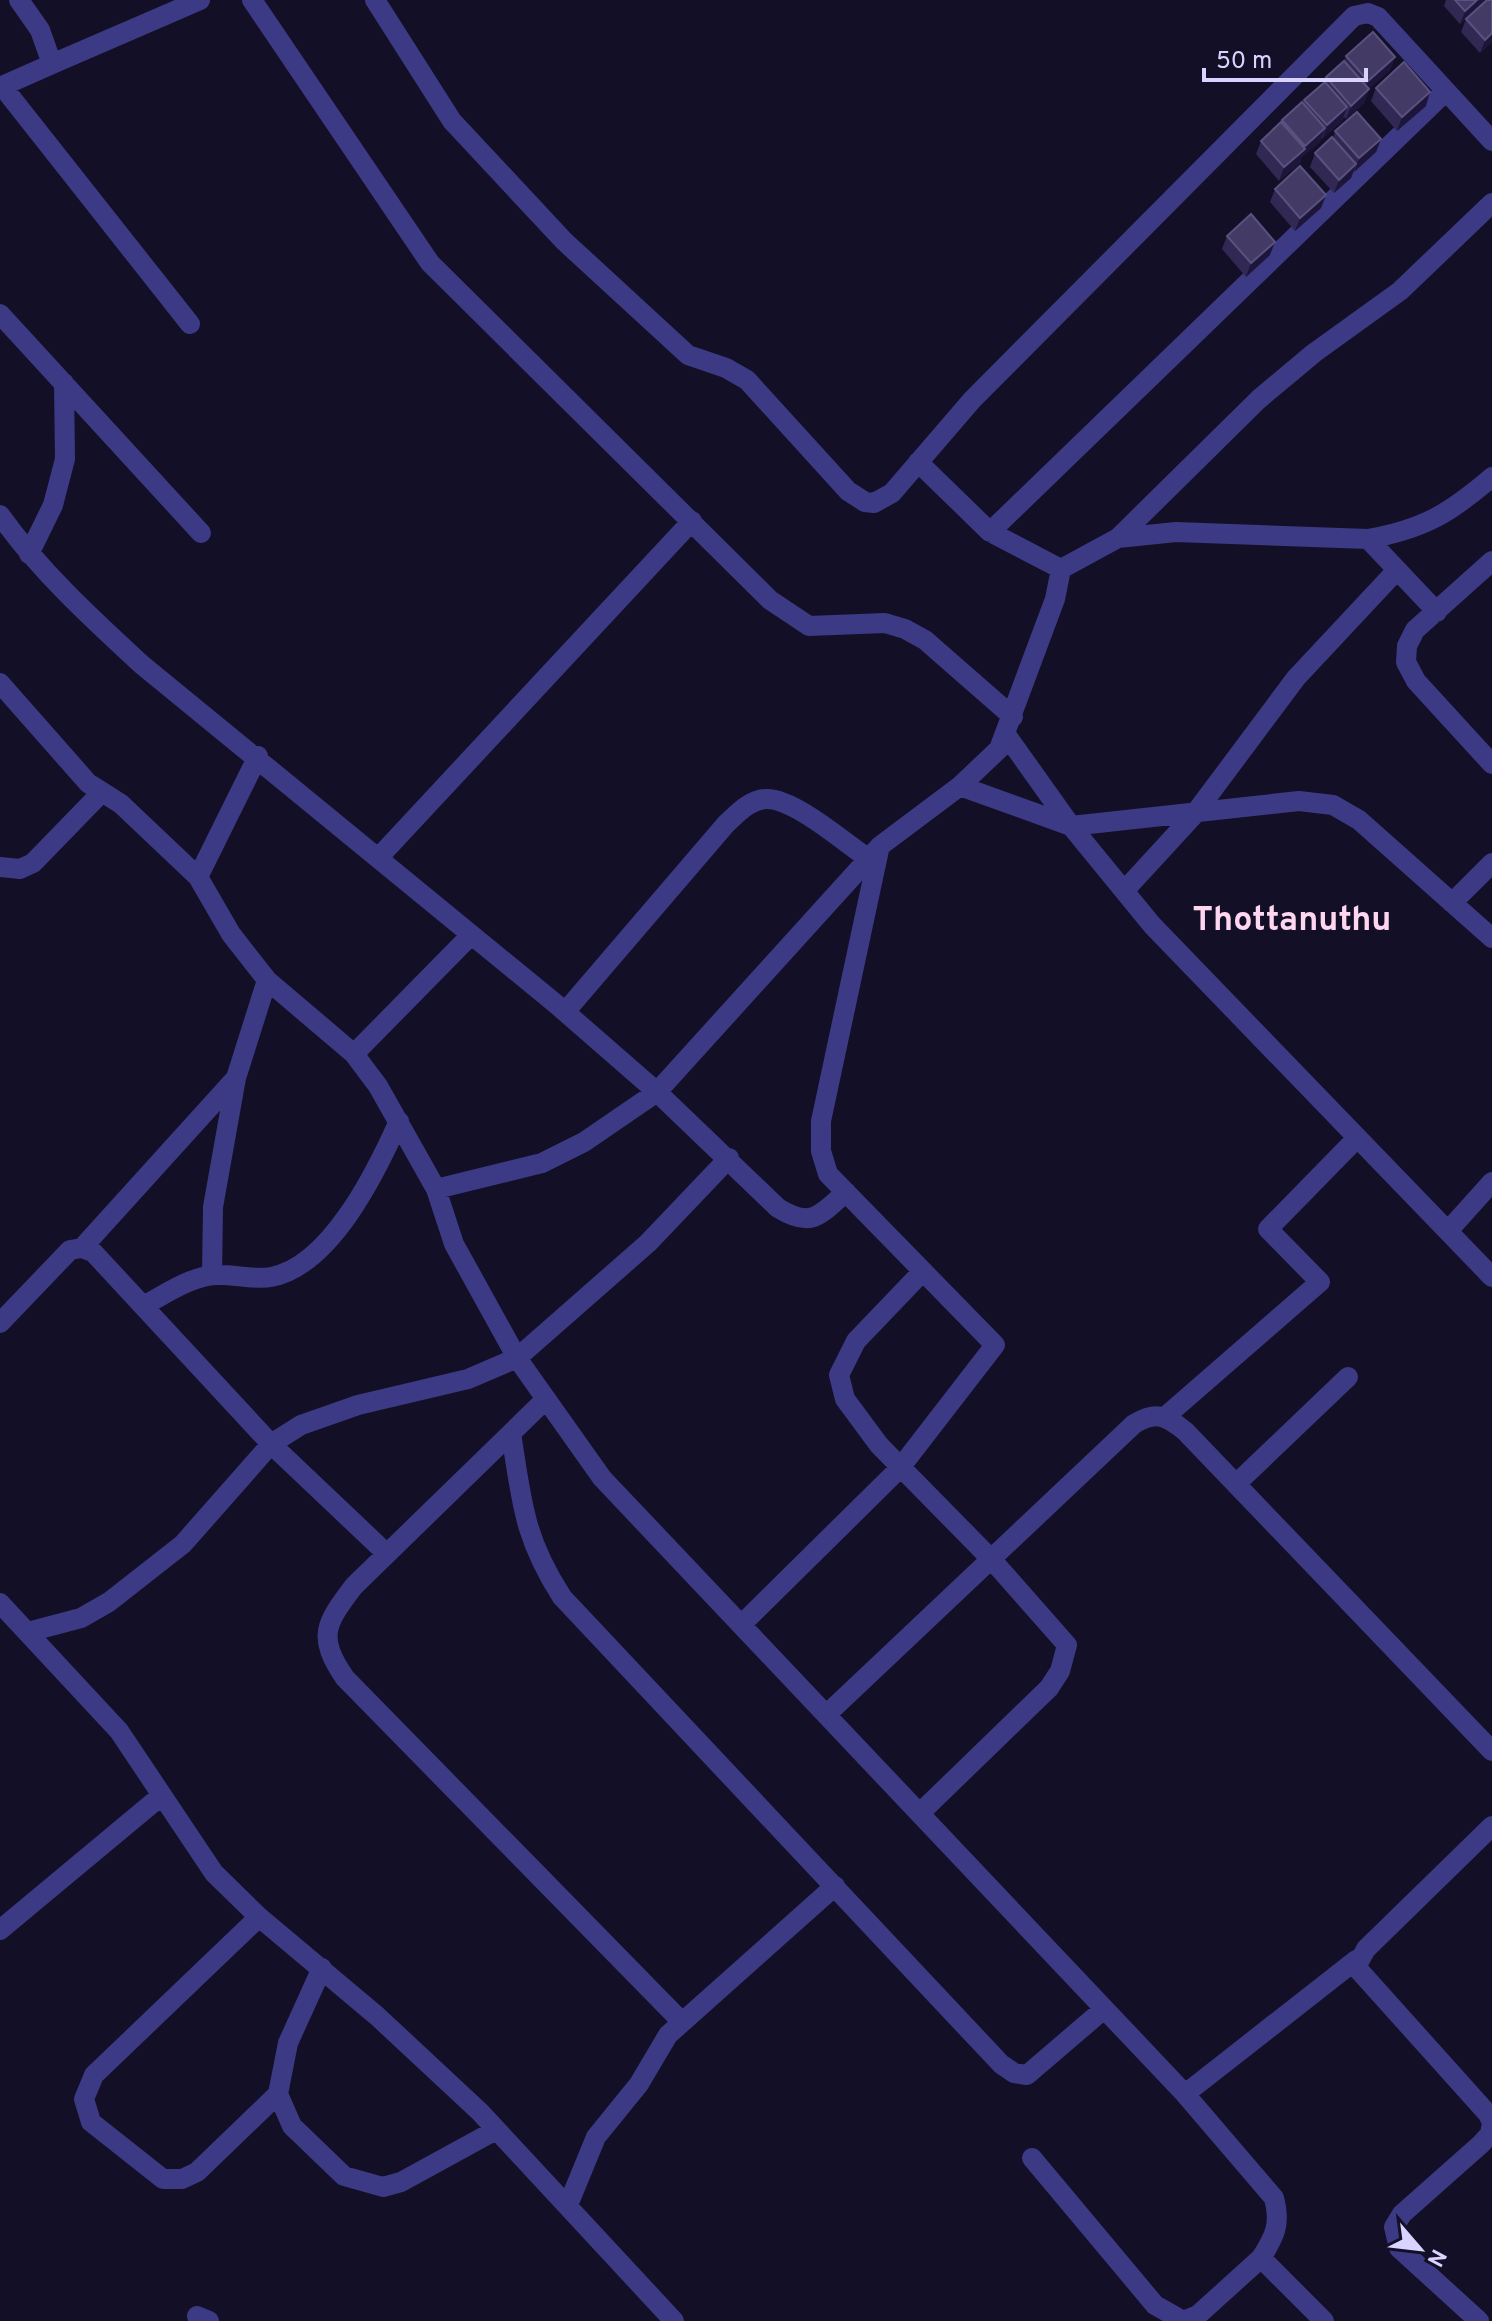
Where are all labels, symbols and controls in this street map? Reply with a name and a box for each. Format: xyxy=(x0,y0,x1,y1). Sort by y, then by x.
scale bar xyxy=(1204,32,1366,82)
text: 50 m xyxy=(1216,47,1272,77)
district label: Thottanuthu xyxy=(1193,900,1391,943)
north arrow xyxy=(1380,2209,1460,2289)
text: N xyxy=(1420,2244,1451,2271)

